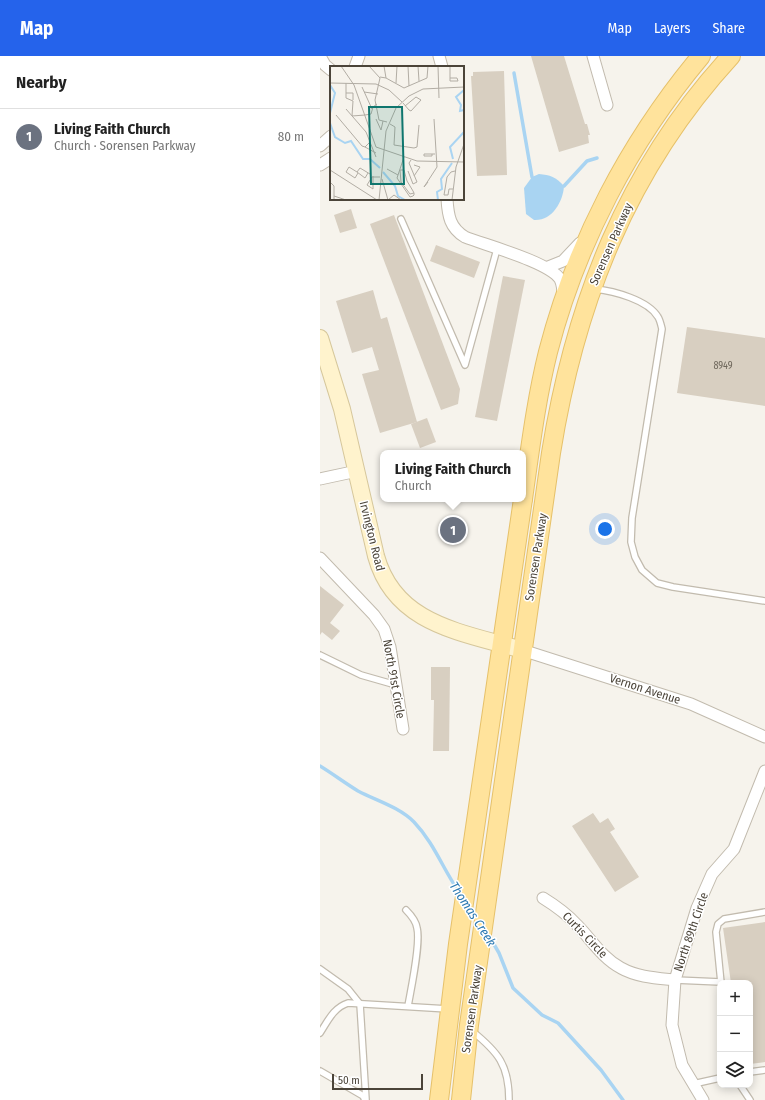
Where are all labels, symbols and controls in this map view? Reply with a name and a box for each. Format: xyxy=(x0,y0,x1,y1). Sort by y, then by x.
text: Map xyxy=(20,17,53,40)
text: Map xyxy=(608,20,632,37)
text: Layers xyxy=(654,20,690,37)
text: Share xyxy=(712,20,745,37)
inset map xyxy=(330,66,464,200)
text: Nearby xyxy=(16,72,67,93)
text: Living Faith Church xyxy=(54,120,170,138)
text: 1 xyxy=(26,129,32,144)
text: 80 m xyxy=(278,129,304,144)
text: Church · Sorensen Parkway xyxy=(54,138,196,153)
street label: Sorensen Parkway xyxy=(587,200,636,287)
house number: 8949 xyxy=(713,360,733,372)
popup xyxy=(380,450,526,502)
text: Living Faith Church xyxy=(395,460,511,478)
text: Church xyxy=(395,478,432,493)
street label: Irvington Road xyxy=(357,499,387,573)
street label: Sorensen Parkway xyxy=(522,511,550,602)
pin: 1 xyxy=(440,515,466,545)
your location xyxy=(595,519,615,539)
street label: North 91st Circle xyxy=(380,638,408,720)
street label: Vernon Avenue xyxy=(608,671,682,707)
water label: Thomas Creek xyxy=(447,879,500,950)
street label: North 89th Circle xyxy=(671,891,711,973)
street label: Curtis Circle xyxy=(560,909,610,961)
street label: Sorensen Parkway xyxy=(459,964,485,1054)
map controls xyxy=(717,980,753,1088)
button: + xyxy=(717,980,753,1016)
button: − xyxy=(717,1016,753,1052)
button: layers xyxy=(717,1052,753,1088)
scale bar xyxy=(332,1072,423,1091)
text: 50 m xyxy=(338,1074,360,1087)

